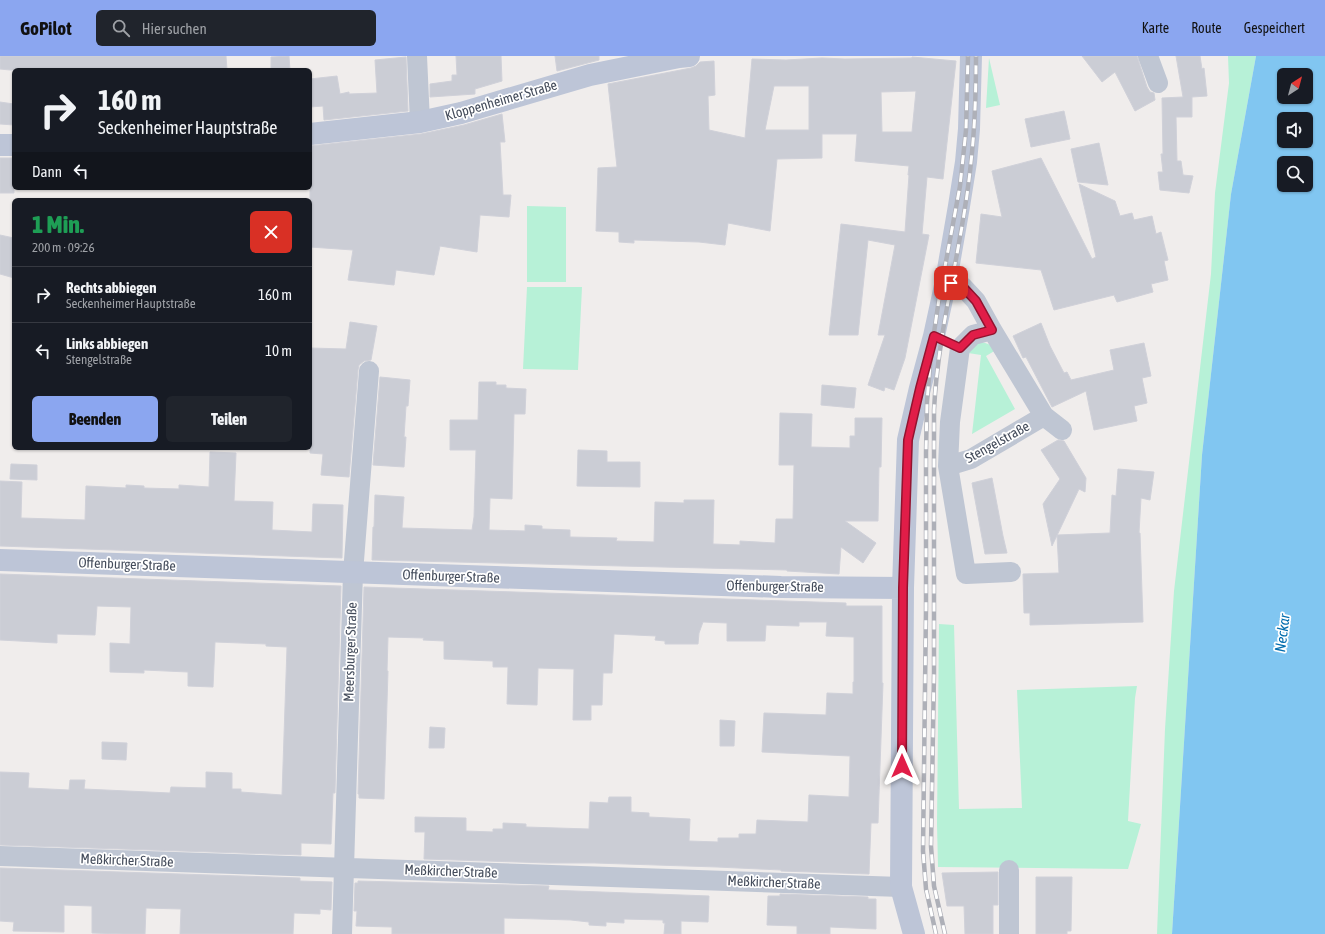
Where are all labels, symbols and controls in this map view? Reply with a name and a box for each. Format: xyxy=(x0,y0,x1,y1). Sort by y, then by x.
search box xyxy=(96,10,376,46)
text: GoPilot xyxy=(20,17,72,39)
icon: search xyxy=(110,17,132,39)
text: Hier suchen xyxy=(142,20,207,37)
text: Karte xyxy=(1142,20,1169,36)
text: Route xyxy=(1191,20,1222,36)
text: Gespeichert xyxy=(1244,20,1305,36)
north arrow xyxy=(1277,68,1313,104)
map controls xyxy=(1277,68,1313,192)
street label: Kloppenheimer Straße xyxy=(443,76,559,124)
icon: right xyxy=(32,84,84,136)
text: 160 m xyxy=(98,84,161,116)
button: sound xyxy=(1277,112,1313,148)
text: Seckenheimer Hauptstraße xyxy=(98,117,277,138)
button: search xyxy=(1277,156,1313,192)
icon: left xyxy=(70,160,92,182)
text: Dann xyxy=(32,163,62,180)
text: 1 Min. xyxy=(32,211,84,238)
button: close xyxy=(250,211,292,253)
text: 200 m · 09:26 xyxy=(32,240,95,255)
pin xyxy=(934,266,968,300)
icon: arrive xyxy=(940,272,962,294)
text: Rechts abbiegen xyxy=(66,279,156,296)
icon: right xyxy=(32,284,54,306)
text: 160 m xyxy=(258,286,292,303)
text: Seckenheimer Hauptstraße xyxy=(66,296,196,311)
text: Links abbiegen xyxy=(66,335,148,352)
icon: left xyxy=(32,340,54,362)
text: 10 m xyxy=(265,342,292,359)
text: Stengelstraße xyxy=(66,352,132,367)
button: Beenden xyxy=(32,396,158,442)
button: Teilen xyxy=(166,396,292,442)
street label: Stengelstraße xyxy=(962,418,1032,466)
street label: Offenburger Straße xyxy=(78,554,176,574)
street label: Offenburger Straße xyxy=(402,566,500,586)
street label: Offenburger Straße xyxy=(726,577,824,595)
street label: Meersburger Straße xyxy=(340,602,360,702)
water label: Neckar xyxy=(1271,612,1293,653)
position arrow xyxy=(881,745,923,787)
street label: Meßkircher Straße xyxy=(80,850,174,870)
street label: Meßkircher Straße xyxy=(404,861,498,881)
street label: Meßkircher Straße xyxy=(727,872,821,892)

